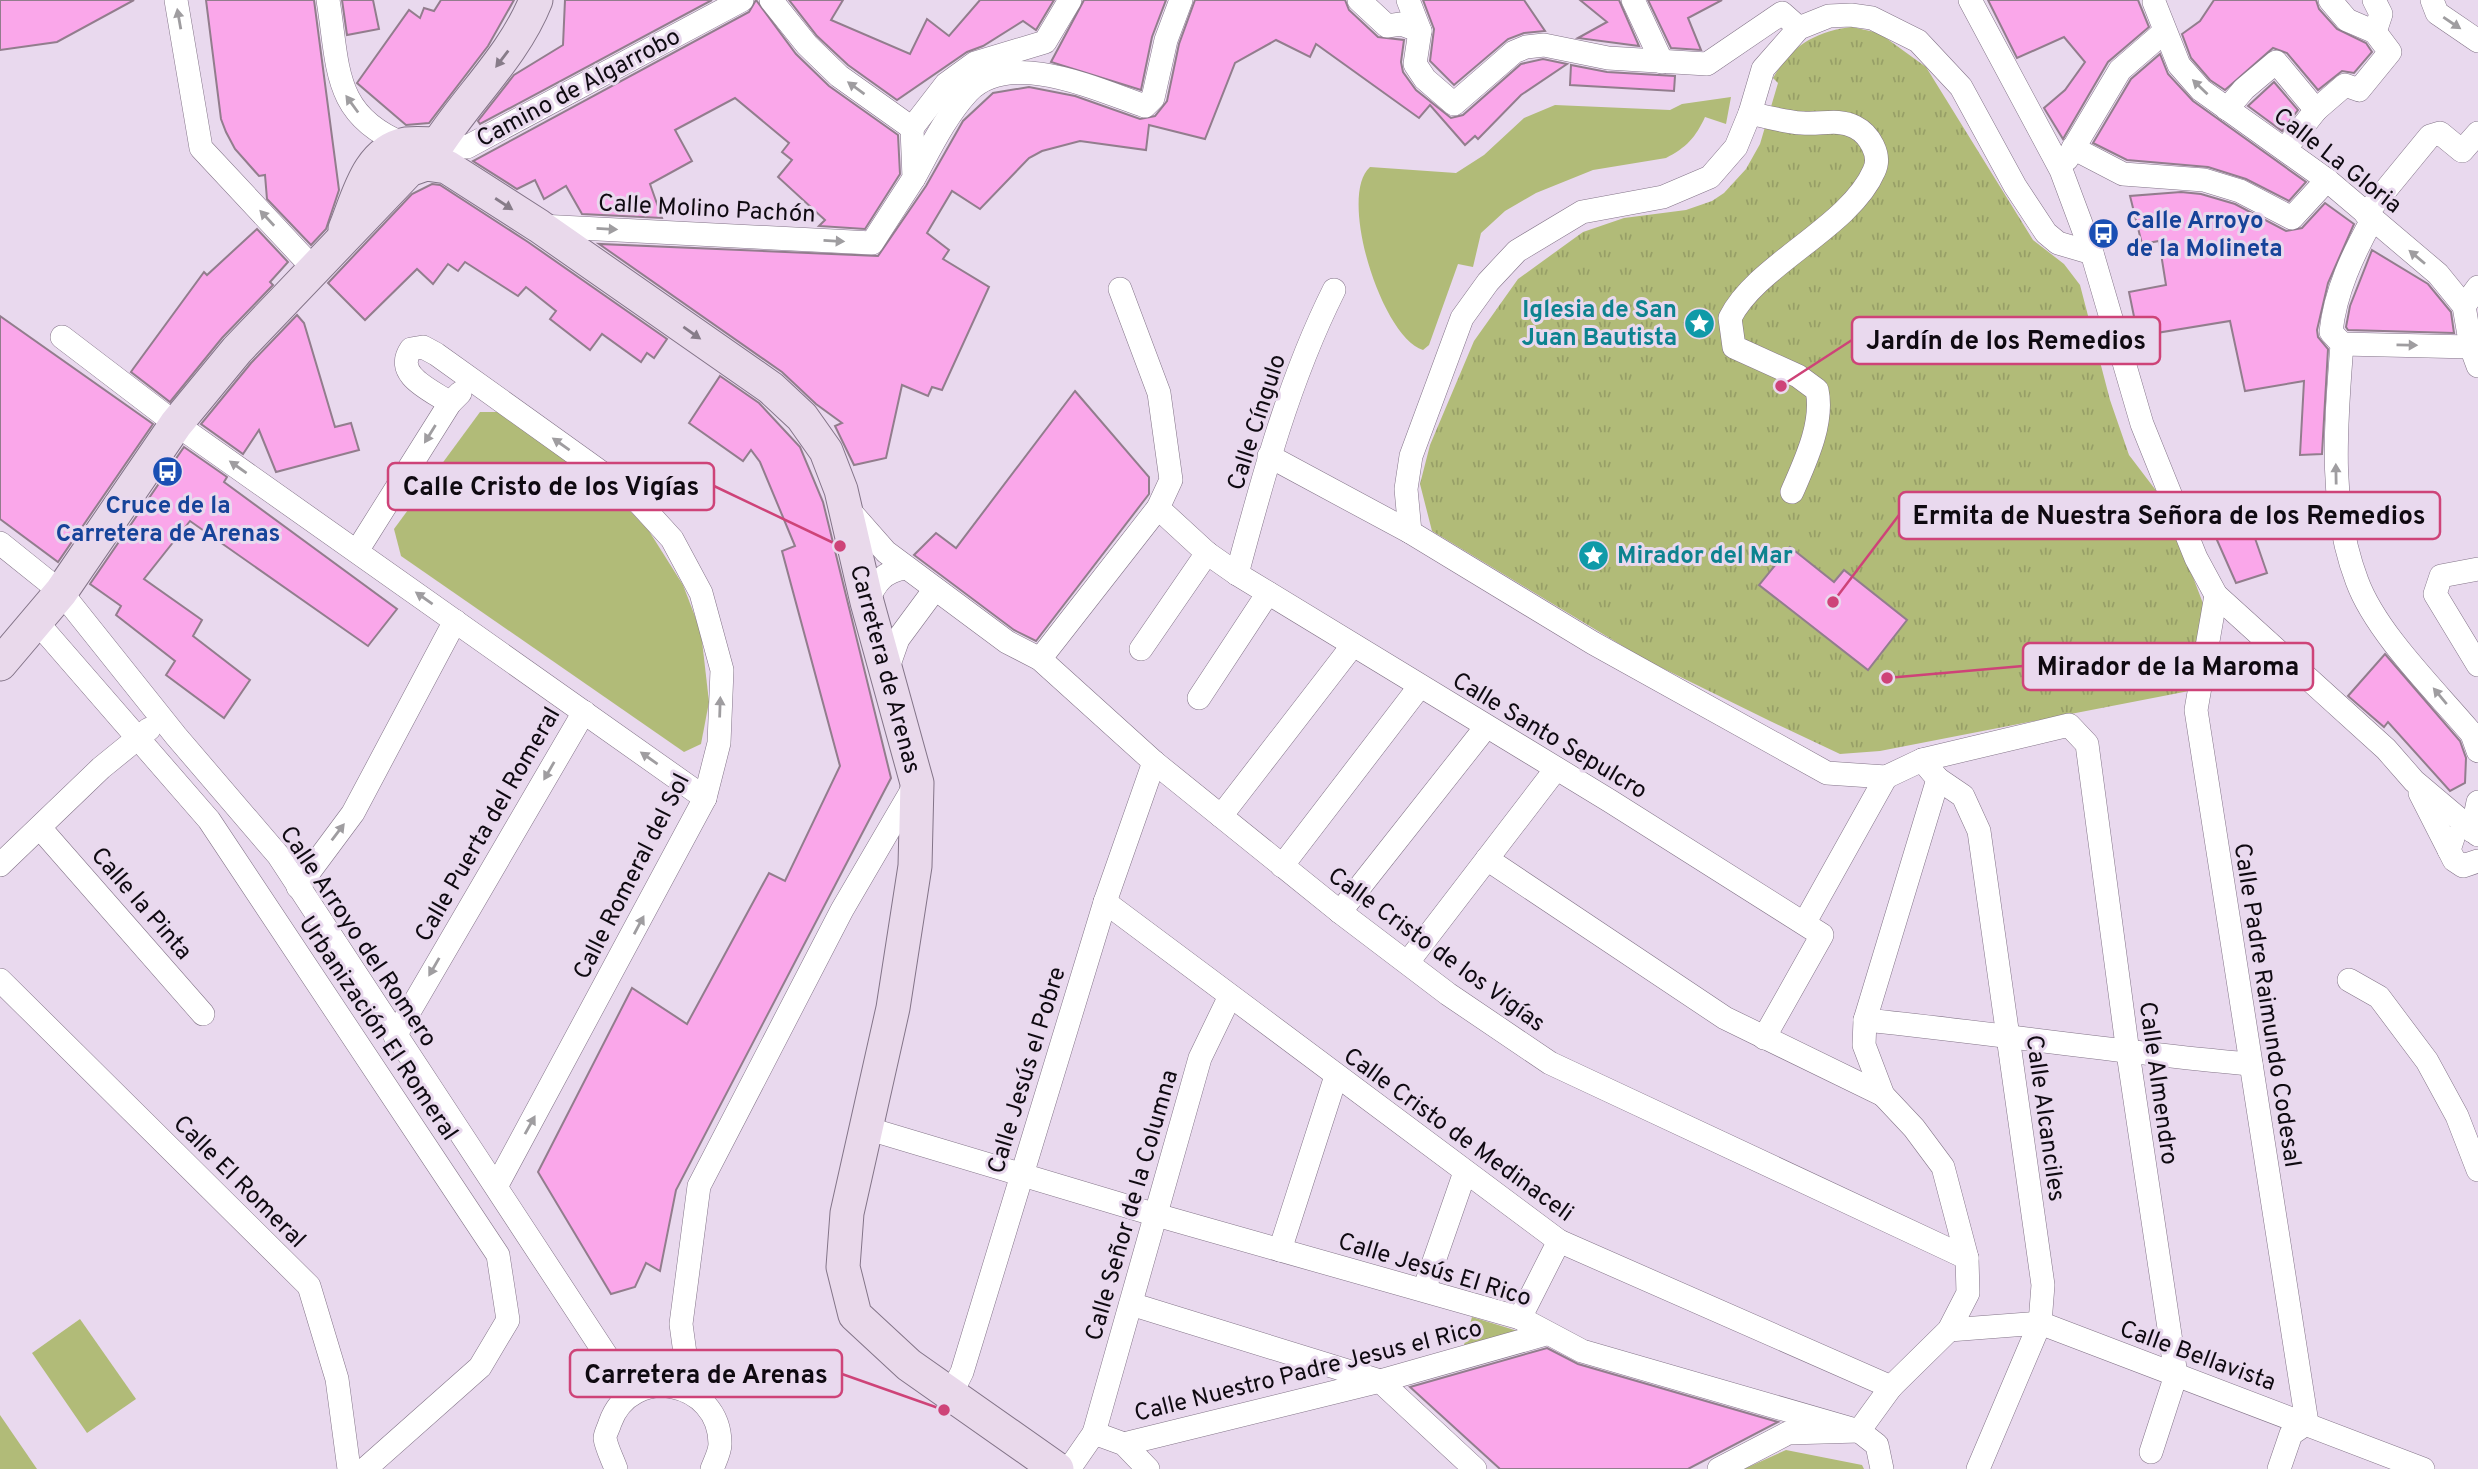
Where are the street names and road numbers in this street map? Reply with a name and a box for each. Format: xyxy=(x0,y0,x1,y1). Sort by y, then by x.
street label: Camino de Algarrobo xyxy=(472,22,686,155)
street label: Calle La Gloria xyxy=(2266,102,2407,221)
street label: Calle Molino Pachón xyxy=(597,189,816,231)
street label: Calle Cíngulo xyxy=(1222,351,1294,495)
street label: Carretera de Arenas xyxy=(842,562,926,777)
street label: Calle Santo Sepulcro xyxy=(1446,667,1652,807)
street label: Calle Puerta del Romeral xyxy=(409,702,568,948)
street label: Calle Romeral del Sol xyxy=(568,769,698,985)
street label: Calle Arroyo del Romero xyxy=(272,821,443,1053)
street label: Calle Padre Raimundo Codesal xyxy=(2226,841,2306,1170)
street label: Calle la Pinta xyxy=(83,842,198,967)
street label: Calle Cristo de los Vigías xyxy=(1321,862,1550,1040)
street label: Urbanización El Romeral xyxy=(291,911,464,1147)
street label: Calle Jesús el Pobre xyxy=(982,963,1074,1178)
street label: Calle Almendro xyxy=(2131,1000,2183,1167)
street label: Calle Alcanciles xyxy=(2017,1033,2071,1203)
street label: Calle Cristo de Medinaceli xyxy=(1337,1042,1579,1229)
street label: Calle Señor de la Columna xyxy=(1080,1067,1186,1345)
street label: Calle El Romeral xyxy=(166,1110,311,1255)
street label: Calle Jesús El Rico xyxy=(1334,1227,1535,1315)
street label: Calle Nuestro Padre Jesus el Rico xyxy=(1131,1314,1485,1430)
street label: Calle Bellavista xyxy=(2115,1315,2280,1399)

